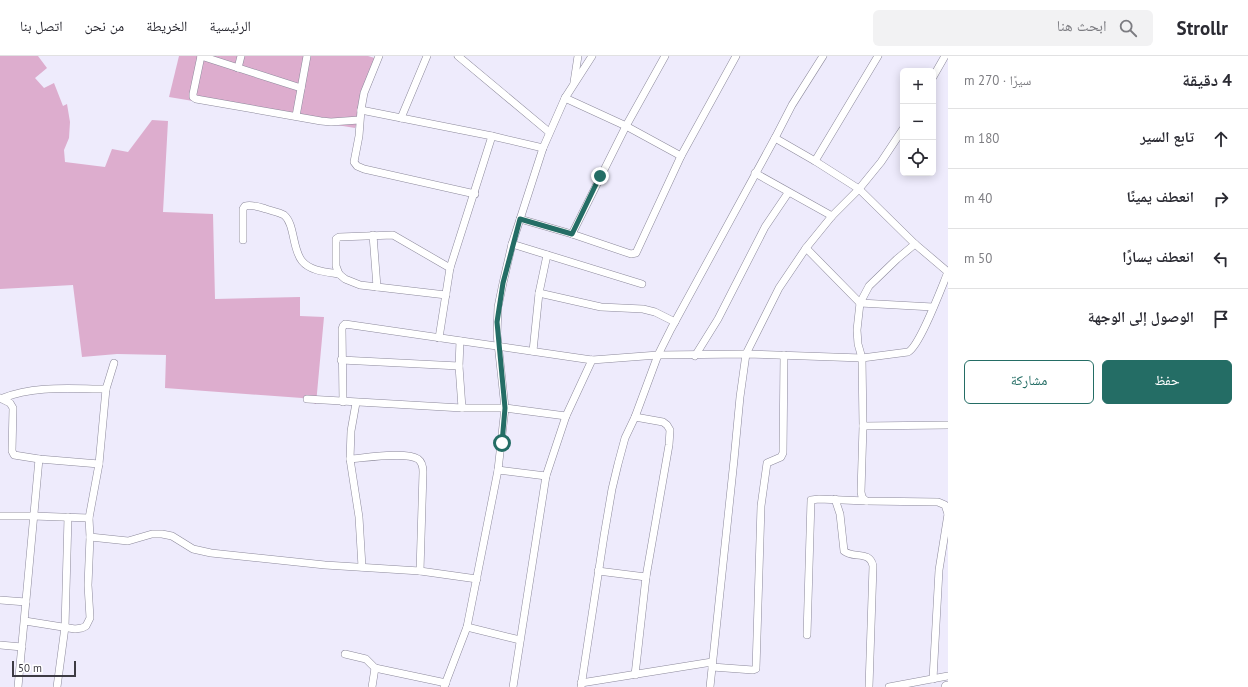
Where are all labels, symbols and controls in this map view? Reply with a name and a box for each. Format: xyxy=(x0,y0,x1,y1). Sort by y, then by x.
search box xyxy=(873,10,1153,46)
text: ابحث هنا xyxy=(1057,16,1107,35)
text: Strollr xyxy=(1177,16,1228,40)
text: اتصل بنا xyxy=(20,17,63,35)
text: من نحن xyxy=(85,17,124,35)
text: الخريطة xyxy=(146,17,187,35)
text: الرئيسية xyxy=(209,17,251,35)
icon: search xyxy=(1117,17,1139,39)
map controls xyxy=(900,68,936,176)
button: + xyxy=(900,68,936,104)
text: 4 دقيقة xyxy=(1182,69,1232,91)
text: سيرًا · 270 m xyxy=(964,72,1031,89)
button: − xyxy=(900,104,936,140)
text: تابع السير xyxy=(1140,127,1194,146)
icon: ahead xyxy=(1210,128,1232,150)
text: 180 m xyxy=(964,130,999,147)
button: locate xyxy=(900,140,936,176)
route end xyxy=(591,167,609,185)
text: انعطف يمينًا xyxy=(1127,187,1194,206)
icon: right xyxy=(1210,188,1232,210)
text: 40 m xyxy=(964,190,992,207)
text: انعطف يسارًا xyxy=(1122,247,1194,266)
icon: left xyxy=(1210,248,1232,270)
text: 50 m xyxy=(964,250,992,267)
text: الوصول إلى الوجهة xyxy=(1088,307,1194,326)
icon: arrive xyxy=(1210,308,1232,330)
button: مشاركة xyxy=(964,360,1094,404)
button: حفظ xyxy=(1102,360,1232,404)
route start xyxy=(493,434,511,452)
scale bar xyxy=(12,659,76,678)
text: 50 m xyxy=(18,661,42,675)

